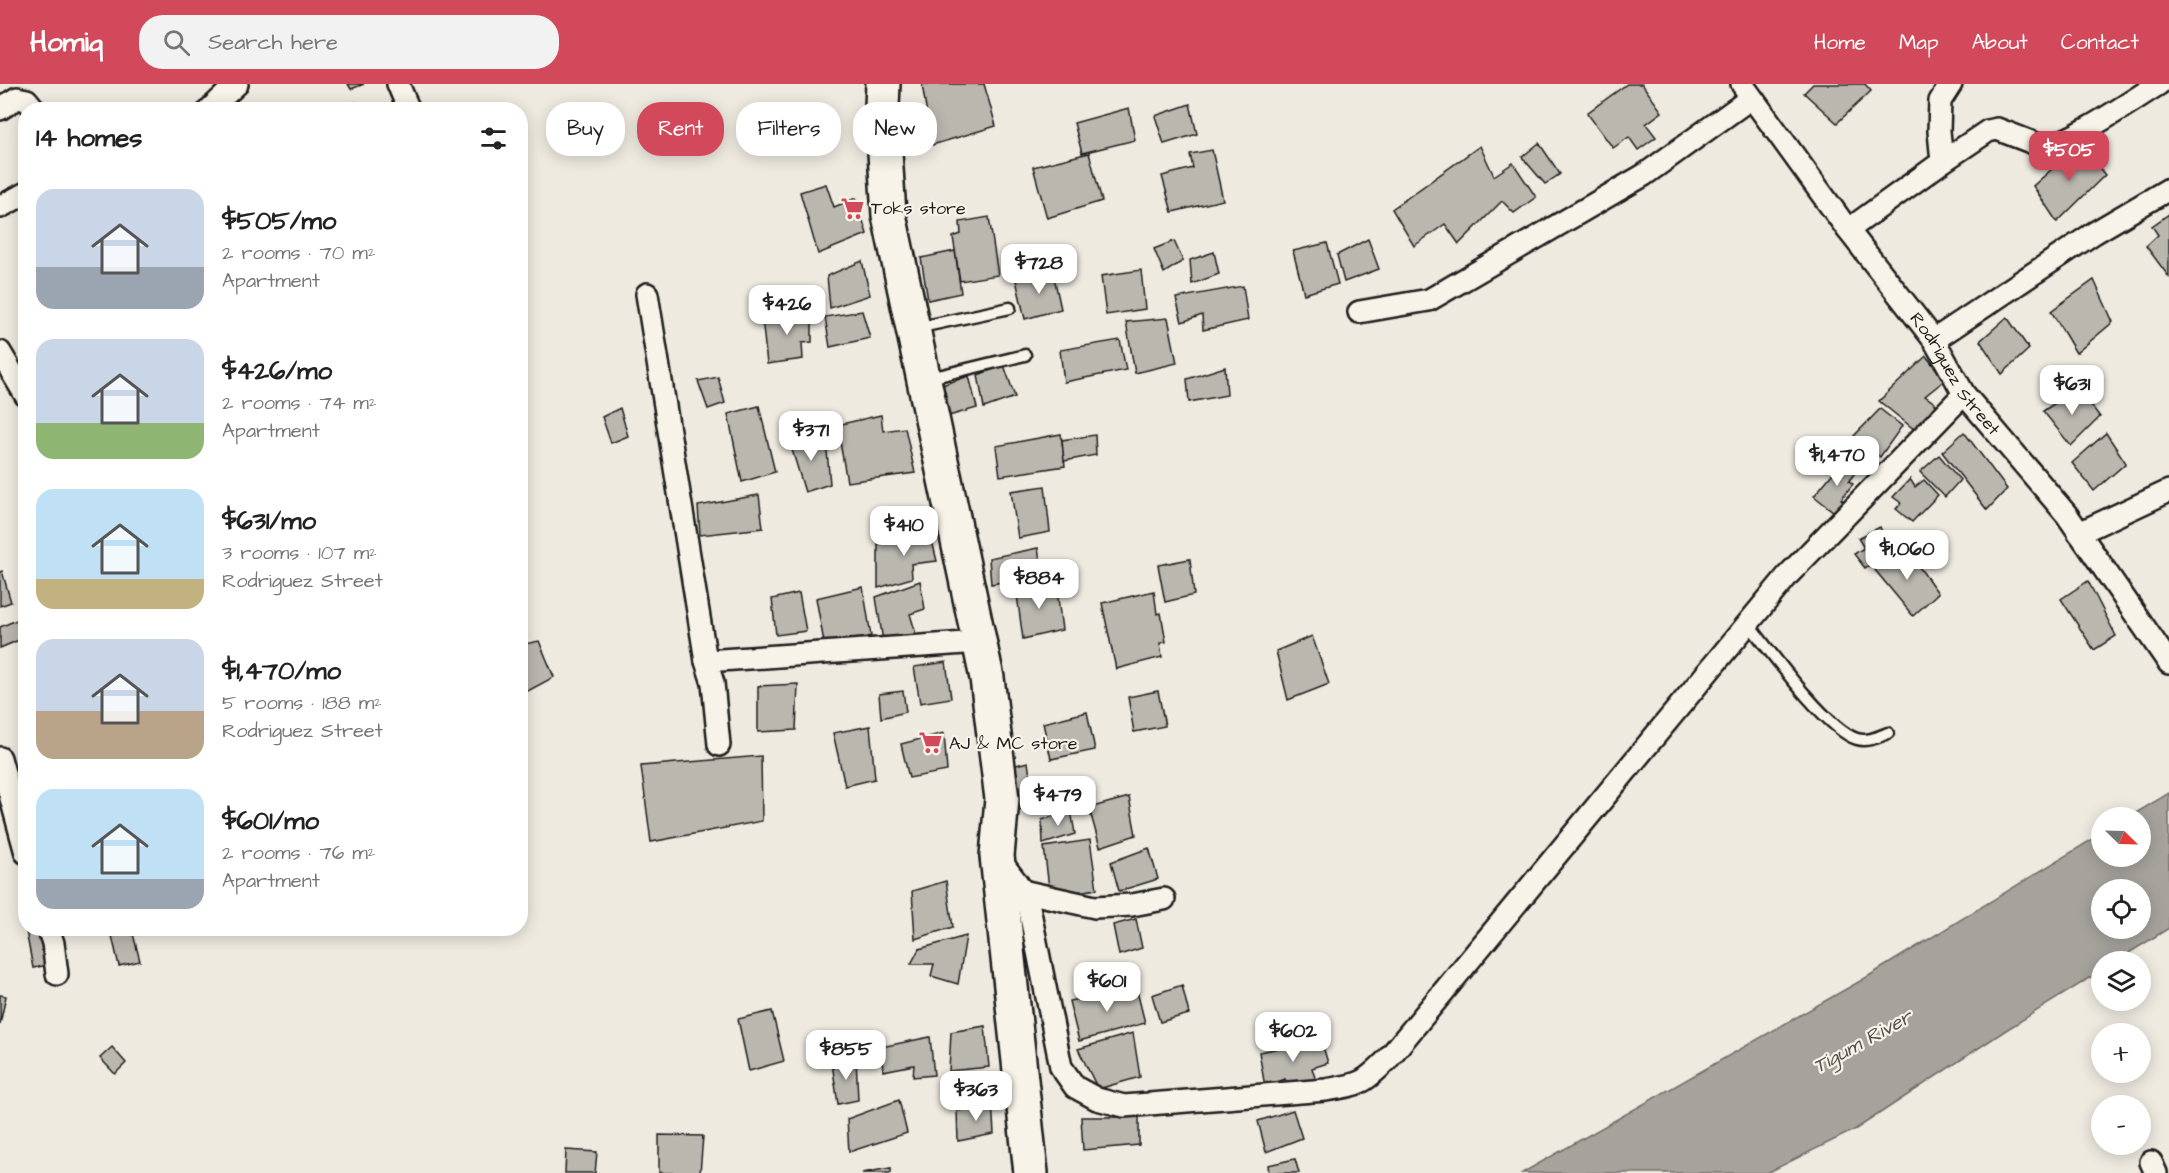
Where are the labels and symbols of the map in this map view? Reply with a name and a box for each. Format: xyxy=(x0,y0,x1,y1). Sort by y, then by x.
pin: $505 xyxy=(2033,131,2105,182)
supermarket icon: Toks store xyxy=(840,195,866,221)
place label: Toks store xyxy=(871,196,966,221)
pin: $728 xyxy=(1003,244,1075,295)
pin: $426 xyxy=(751,285,823,336)
street label: Rodriguez Street xyxy=(1904,307,2006,441)
pin: $631 xyxy=(2036,365,2108,416)
pin: $371 xyxy=(775,411,847,462)
pin: $1,470 xyxy=(1788,436,1886,487)
pin: $410 xyxy=(868,506,940,557)
pin: $1,060 xyxy=(1858,530,1956,581)
pin: $884 xyxy=(1003,559,1075,610)
supermarket icon: AJ & MC store xyxy=(918,730,944,756)
place label: AJ & MC store xyxy=(949,731,1078,756)
pin: $479 xyxy=(1022,776,1094,827)
north arrow xyxy=(2091,807,2151,867)
pin: $601 xyxy=(1071,962,1143,1013)
water label: Tigum River xyxy=(1808,1002,1919,1081)
pin: $602 xyxy=(1257,1012,1329,1063)
pin: $855 xyxy=(810,1030,882,1081)
pin: $363 xyxy=(940,1071,1012,1122)

